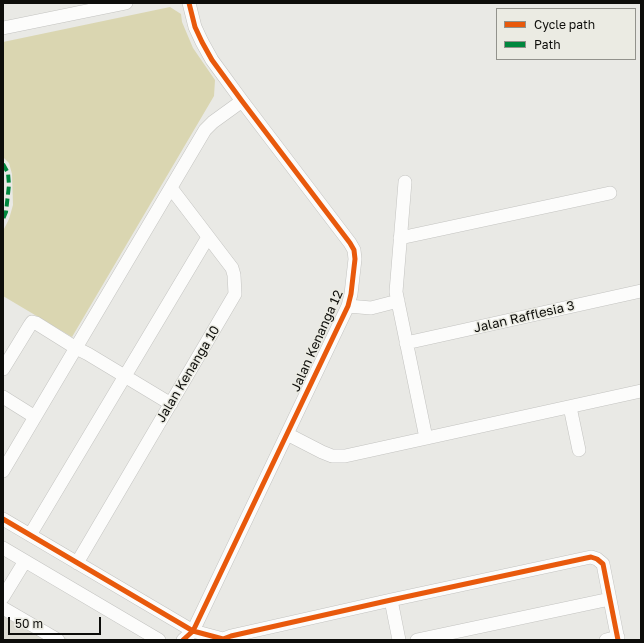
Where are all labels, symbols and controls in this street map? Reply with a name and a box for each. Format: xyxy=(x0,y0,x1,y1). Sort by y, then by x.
legend xyxy=(496,8,636,60)
text: Cycle path xyxy=(534,17,595,32)
text: Path xyxy=(534,37,561,52)
street label: Jalan Kenanga 12 xyxy=(288,288,346,394)
street label: Jalan Rafflesia 3 xyxy=(472,298,576,336)
street label: Jalan Kenanga 10 xyxy=(153,323,223,425)
scale bar xyxy=(10,609,103,635)
text: 50 m xyxy=(15,616,43,631)

